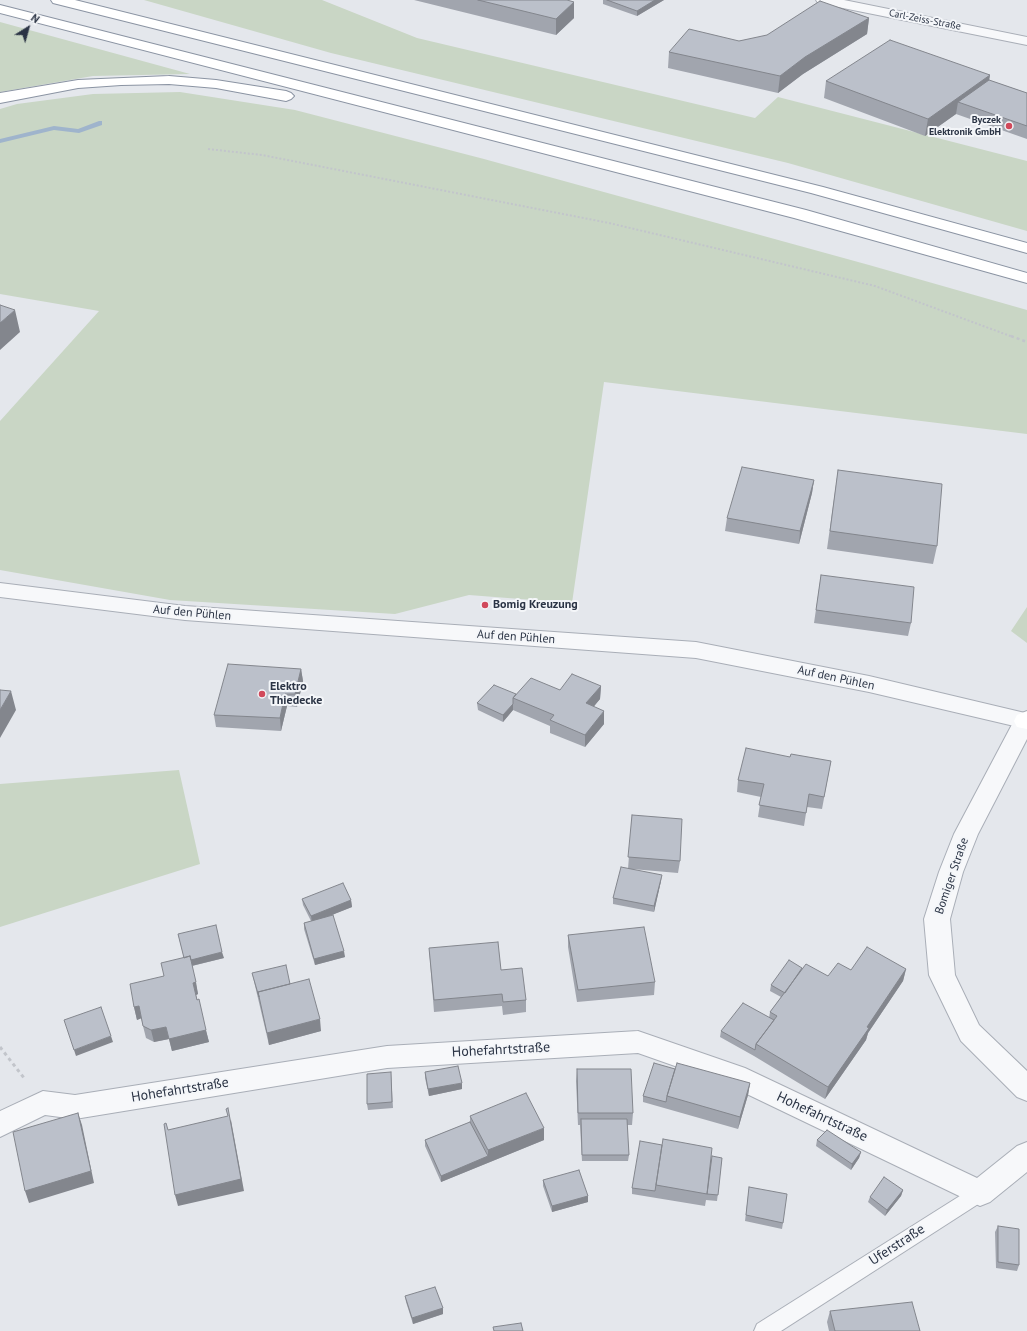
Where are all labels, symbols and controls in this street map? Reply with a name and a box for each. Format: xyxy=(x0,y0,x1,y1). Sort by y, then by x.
street label: Carl-Zeiss-Straße xyxy=(888,7,962,33)
north arrow xyxy=(8,8,48,48)
text: N xyxy=(28,11,42,26)
place label: Byczek Elektronik GmbH xyxy=(929,114,1001,138)
marker: Byczek Elektronik GmbH xyxy=(1004,121,1014,131)
place label: Bomig Kreuzung xyxy=(493,598,578,612)
marker: Bomig Kreuzung xyxy=(480,600,490,610)
street label: Auf den Pühlen xyxy=(152,602,232,624)
street label: Auf den Pühlen xyxy=(476,627,556,647)
street label: Auf den Pühlen xyxy=(796,663,876,693)
place label: Elektro Thiedecke xyxy=(270,680,322,708)
marker: Elektro Thiedecke xyxy=(257,689,267,699)
street label: Bomiger Straße xyxy=(932,836,972,916)
street label: Hohefahrtstraße xyxy=(451,1039,551,1061)
street label: Hohefahrtstraße xyxy=(130,1074,230,1106)
street label: Hohefahrtstraße xyxy=(774,1089,870,1145)
street label: Uferstraße xyxy=(866,1221,928,1269)

